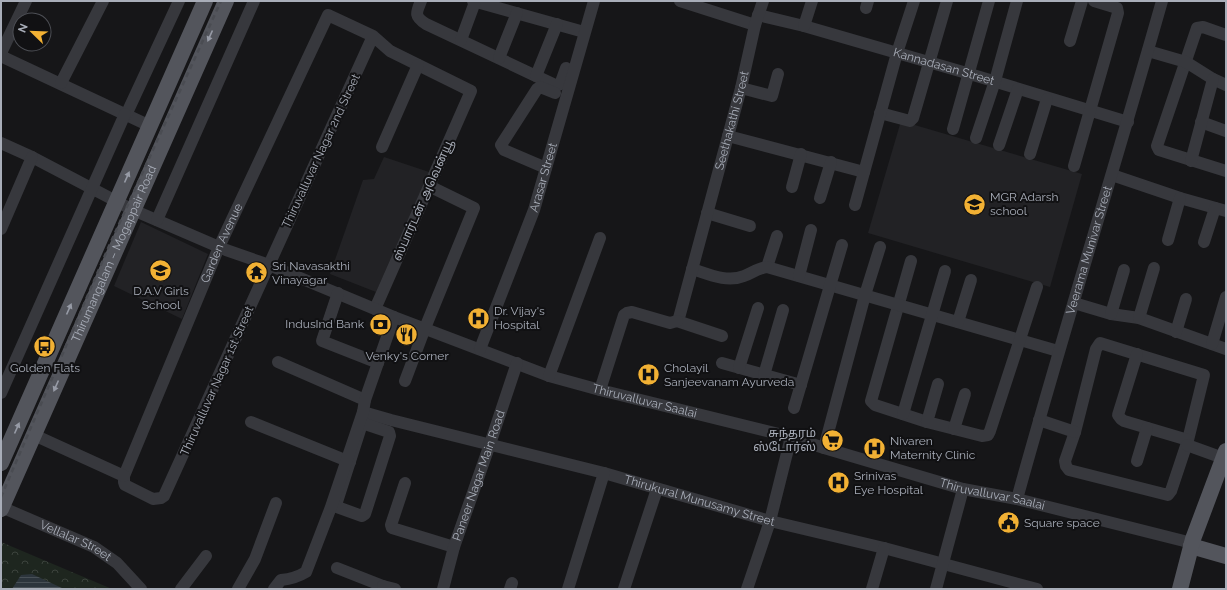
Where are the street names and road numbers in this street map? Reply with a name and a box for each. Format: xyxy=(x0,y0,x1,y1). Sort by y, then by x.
street label: Kannadasan Street xyxy=(892,45,996,88)
street label: Seethakathi Street xyxy=(712,70,752,172)
street label: Thiruvalluvar Nagar 2nd Street xyxy=(279,72,363,230)
street label: ஸ்பார்டன் அவென்யூ xyxy=(390,137,457,263)
street label: Arasar Street xyxy=(527,141,560,214)
street label: Thirumangalam – Mogappair Road xyxy=(69,163,159,345)
street label: Veerama Munivar Street xyxy=(1063,184,1115,316)
street label: Garden Avenue xyxy=(198,201,246,285)
street label: Thiruvalluvar Nagar 1st Street xyxy=(178,304,256,458)
street label: Thiruvalluvar Saalai xyxy=(591,381,699,421)
street label: Paneer Nagar Main Road xyxy=(450,408,508,543)
street label: Thirukural Munusamy Street xyxy=(623,472,776,529)
street label: Thiruvalluvar Saalai xyxy=(938,475,1046,513)
street label: Vellalar Street xyxy=(38,518,114,564)

